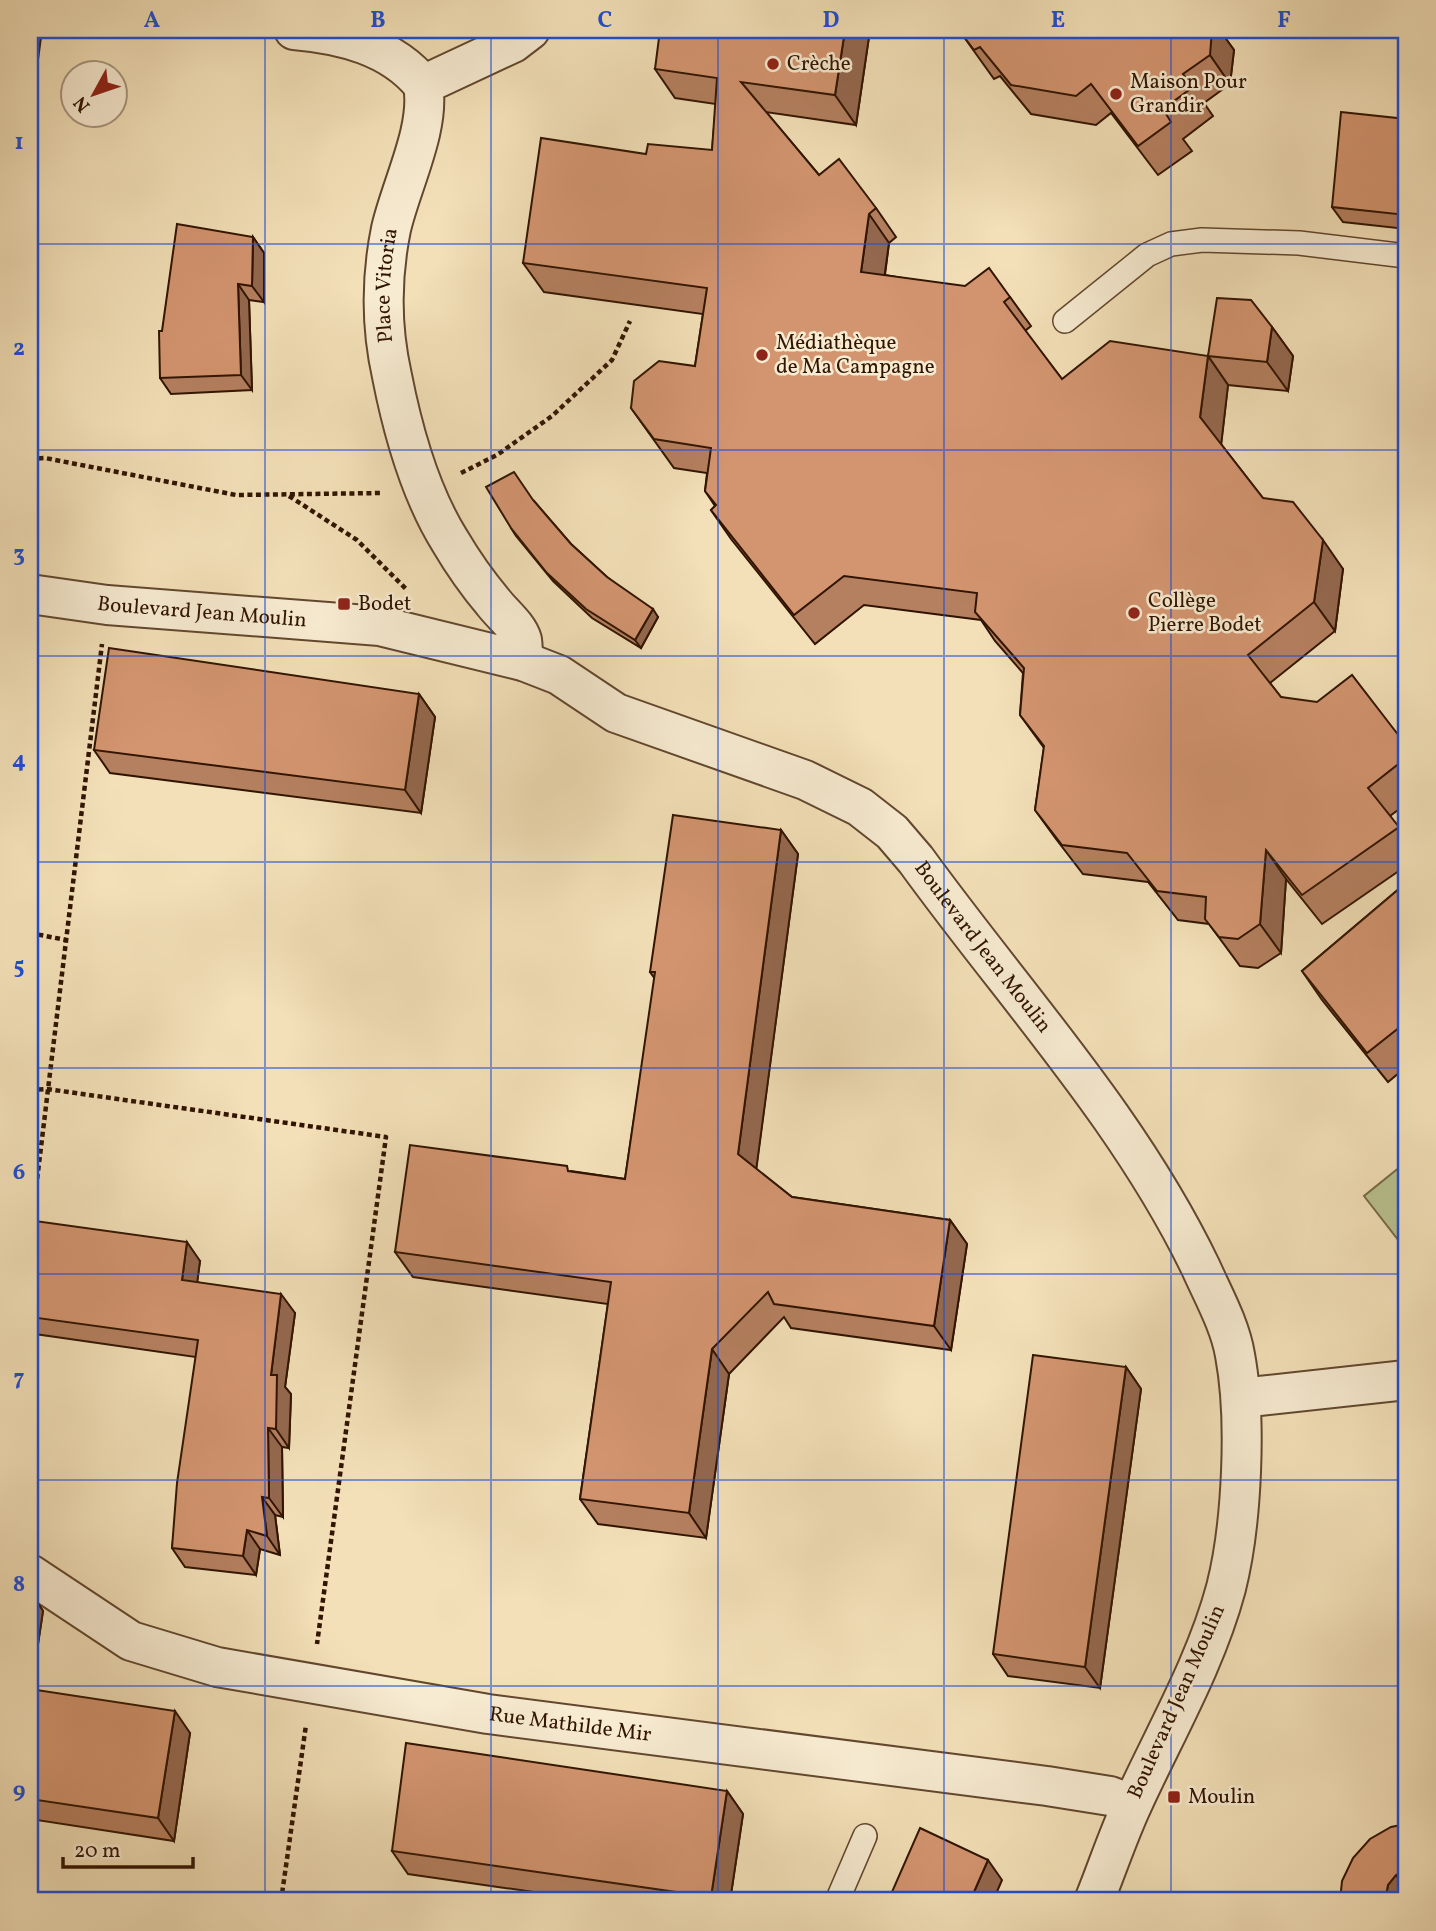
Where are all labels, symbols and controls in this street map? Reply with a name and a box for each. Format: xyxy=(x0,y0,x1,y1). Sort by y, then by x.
text: A xyxy=(144,5,160,37)
text: B xyxy=(370,5,386,37)
text: C xyxy=(598,5,612,37)
text: D xyxy=(823,5,840,37)
text: E xyxy=(1051,5,1065,37)
text: F xyxy=(1277,5,1291,37)
place label: Crèche xyxy=(787,50,851,79)
marker: Crèche xyxy=(765,56,781,72)
north arrow xyxy=(60,60,130,130)
place label: Maison Pour Grandir xyxy=(1130,68,1247,121)
marker: Maison Pour Grandir xyxy=(1108,86,1124,102)
text: N xyxy=(68,90,97,117)
text: 1 xyxy=(14,127,24,159)
street label: Place Vitoria xyxy=(369,225,405,345)
place label: Médiathèque de Ma Campagne xyxy=(776,329,935,382)
text: 2 xyxy=(13,333,25,365)
marker: Médiathèque de Ma Campagne xyxy=(754,347,770,363)
text: 3 xyxy=(13,539,25,571)
place label: Collège Pierre Bodet xyxy=(1148,587,1262,640)
street label: Boulevard Jean Moulin xyxy=(95,589,308,635)
place label: Bodet xyxy=(358,590,411,619)
marker: Bodet xyxy=(336,596,352,612)
marker: Collège Pierre Bodet xyxy=(1126,605,1142,621)
text: 4 xyxy=(12,745,26,777)
street label: Boulevard Jean Moulin xyxy=(907,855,1058,1039)
text: 5 xyxy=(13,951,25,983)
text: 6 xyxy=(13,1157,25,1189)
text: 7 xyxy=(14,1363,25,1395)
text: 8 xyxy=(13,1569,25,1601)
street label: Boulevard Jean Moulin xyxy=(1123,1601,1231,1803)
street label: Rue Mathilde Mir xyxy=(487,1700,653,1749)
text: 9 xyxy=(13,1775,25,1807)
place label: Moulin xyxy=(1188,1784,1255,1810)
marker: Moulin xyxy=(1166,1789,1182,1805)
scale bar xyxy=(63,1826,192,1870)
text: 20 m xyxy=(74,1837,120,1866)

